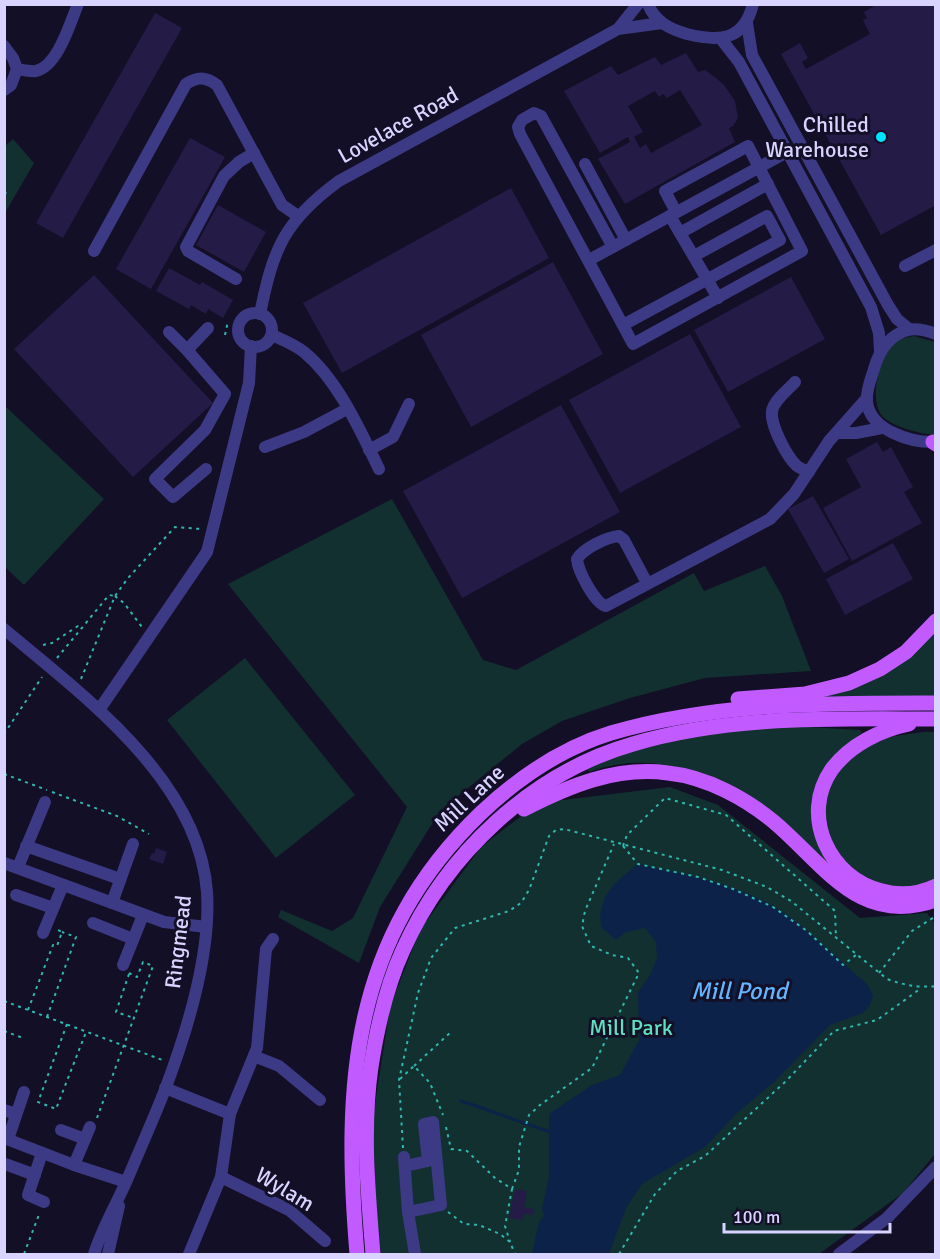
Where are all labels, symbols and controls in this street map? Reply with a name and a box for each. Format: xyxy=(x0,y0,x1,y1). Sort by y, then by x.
street label: Lovelace Road xyxy=(333,81,463,169)
place label: Chilled Warehouse xyxy=(765,111,869,163)
marker: Chilled Warehouse xyxy=(874,130,888,144)
street label: Mill Lane xyxy=(428,759,510,837)
street label: Ringmead xyxy=(159,894,197,990)
water label: Mill Pond xyxy=(691,976,790,1006)
park label: Mill Park xyxy=(589,1014,673,1041)
street label: Wylam xyxy=(251,1161,319,1217)
scale bar xyxy=(724,1196,890,1234)
text: 100 m xyxy=(733,1206,780,1228)

